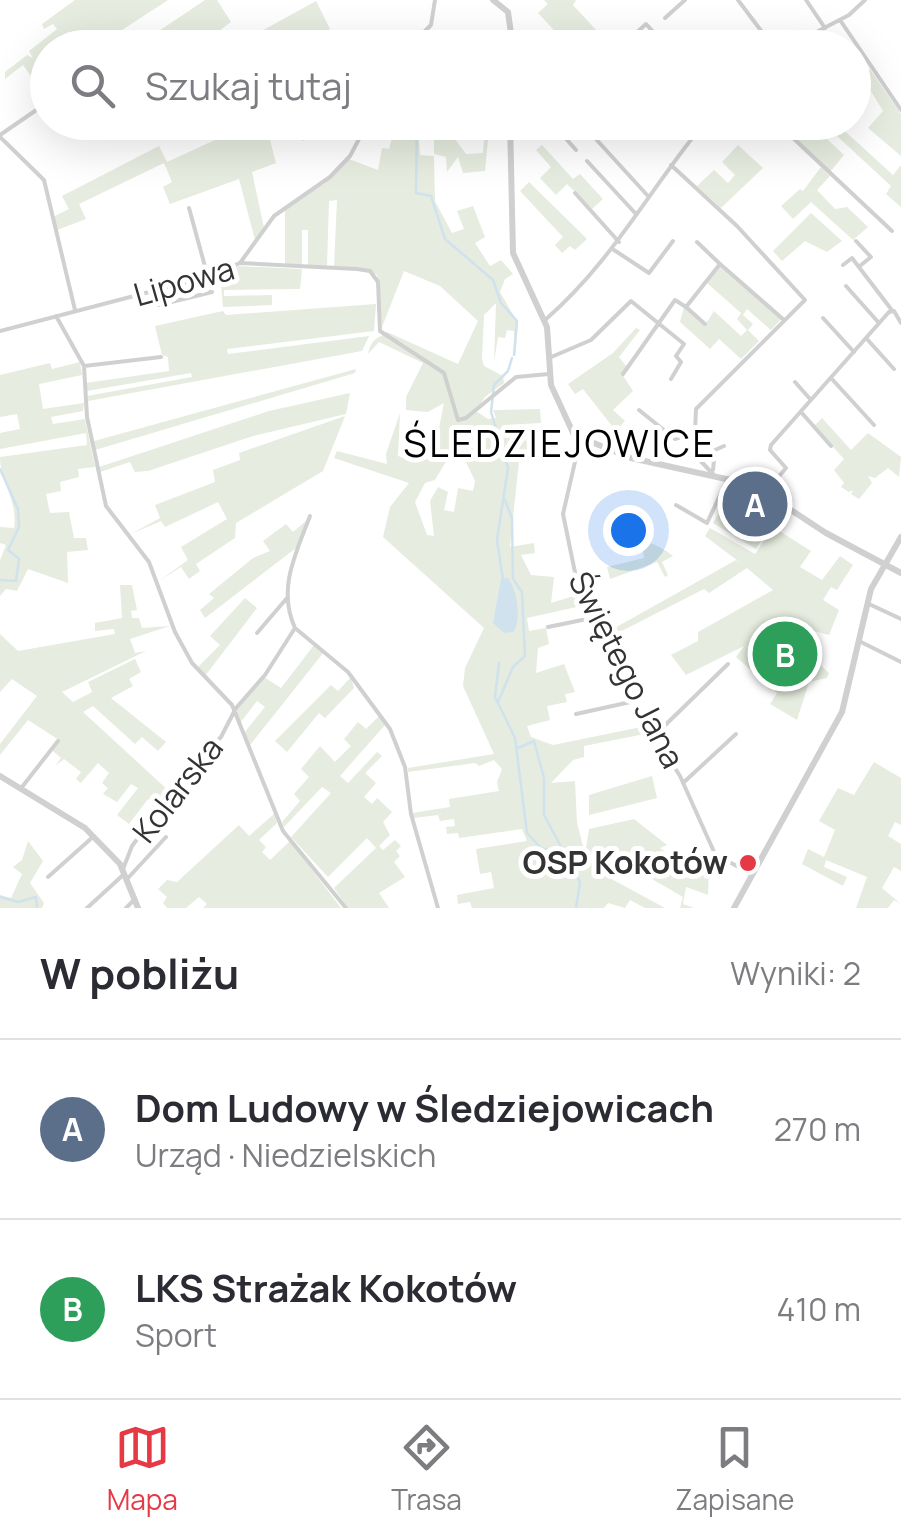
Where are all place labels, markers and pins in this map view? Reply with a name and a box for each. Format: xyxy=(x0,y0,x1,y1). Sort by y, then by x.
pin: A xyxy=(722,466,788,542)
pin: B xyxy=(752,616,818,692)
place label: OSP Kokotów xyxy=(522,840,728,884)
marker: OSP Kokotów xyxy=(737,852,759,874)

